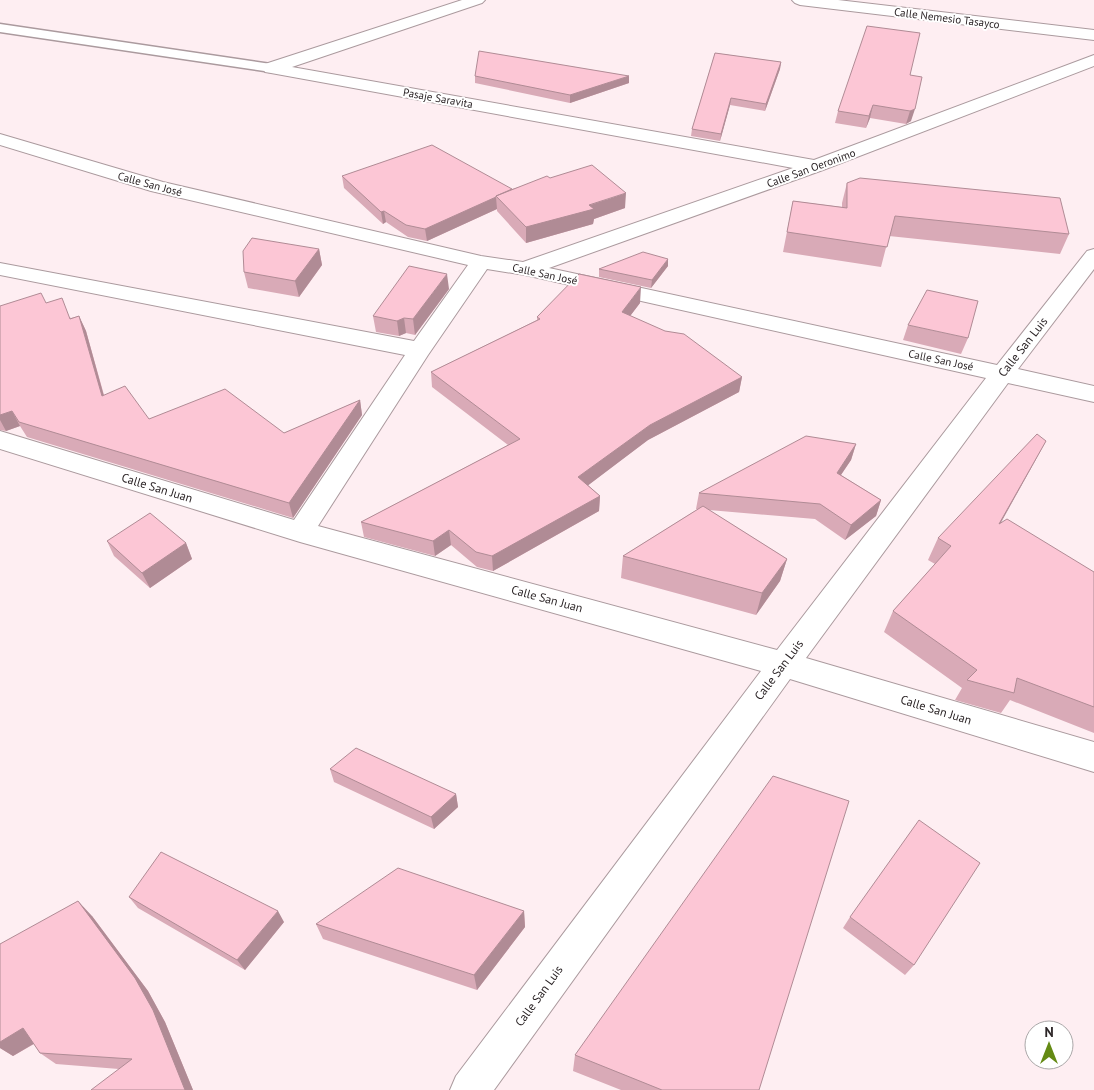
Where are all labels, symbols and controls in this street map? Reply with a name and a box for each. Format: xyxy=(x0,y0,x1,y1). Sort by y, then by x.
street label: Calle Nemesio Tasayco xyxy=(893,5,1001,31)
street label: Pasaje Saravita xyxy=(402,85,474,111)
street label: Calle San Oeronimo xyxy=(765,145,857,191)
street label: Calle San José xyxy=(116,169,184,199)
street label: Calle San José xyxy=(511,260,579,288)
street label: Calle San Luis xyxy=(995,314,1051,380)
street label: Calle San José xyxy=(907,346,975,374)
street label: Calle San Juan xyxy=(120,470,194,505)
street label: Calle San Juan xyxy=(510,582,585,615)
street label: Calle San Luis xyxy=(751,637,806,703)
street label: Calle San Juan xyxy=(899,692,973,727)
street label: Calle San Luis xyxy=(511,962,566,1029)
north arrow xyxy=(1024,1020,1074,1070)
text: N xyxy=(1044,1023,1054,1041)

